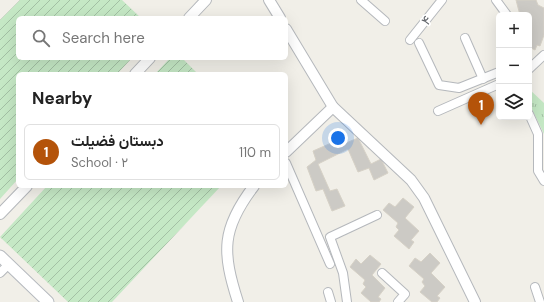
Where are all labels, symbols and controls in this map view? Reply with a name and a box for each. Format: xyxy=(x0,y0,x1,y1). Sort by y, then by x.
street label: ۴ xyxy=(417,12,435,29)
map controls xyxy=(496,12,532,120)
button: + xyxy=(496,12,532,48)
search box xyxy=(16,16,288,60)
icon: search xyxy=(30,27,52,49)
text: Search here xyxy=(62,28,145,48)
button: − xyxy=(496,48,532,84)
button: layers xyxy=(496,84,532,120)
text: Nearby xyxy=(32,87,92,109)
pin: 1 xyxy=(468,92,494,125)
your location xyxy=(328,128,348,148)
text: دبستان فضیلت xyxy=(71,131,164,151)
text: 1 xyxy=(44,144,48,161)
text: 110 m xyxy=(239,144,271,161)
text: School · ۲ xyxy=(71,154,128,171)

